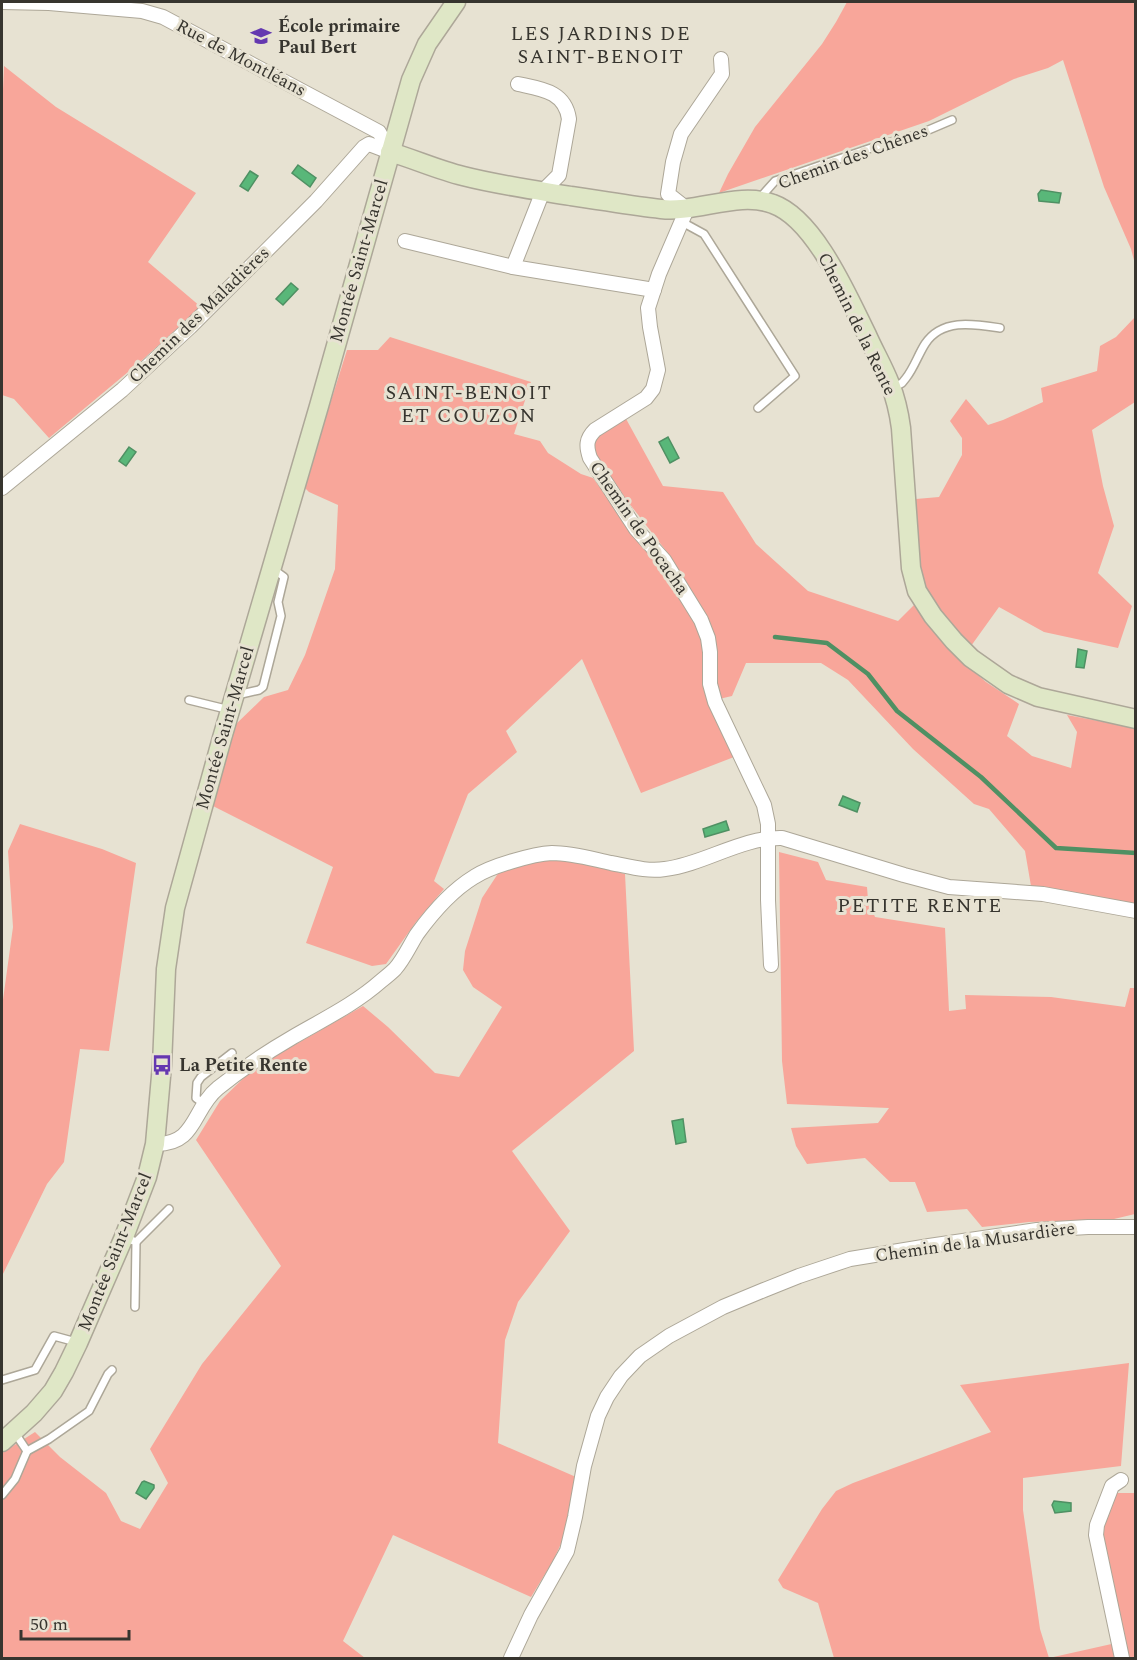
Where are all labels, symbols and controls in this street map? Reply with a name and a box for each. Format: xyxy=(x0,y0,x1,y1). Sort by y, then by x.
street label: Rue de Montléans xyxy=(171,12,311,104)
place label: École primaire Paul Bert xyxy=(278,13,400,61)
district label: LES JARDINS DE SAINT-BENOIT xyxy=(511,19,691,72)
school or university icon: École primaire Paul Bert xyxy=(249,24,273,48)
street label: Chemin des Chênes xyxy=(774,117,932,197)
street label: Montée Saint-Marcel xyxy=(323,176,395,346)
street label: Chemin des Maladières xyxy=(122,240,276,390)
street label: Chemin de la Rente xyxy=(811,248,903,400)
district label: SAINT-BENOIT ET COUZON xyxy=(386,378,552,431)
street label: Chemin de Pocacha xyxy=(583,456,695,600)
street label: Montée Saint-Marcel xyxy=(189,643,261,813)
district label: PETITE RENTE xyxy=(837,891,1003,921)
place label: La Petite Rente xyxy=(179,1052,308,1079)
bus stop icon: La Petite Rente xyxy=(150,1053,174,1077)
street label: Montée Saint-Marcel xyxy=(71,1169,159,1335)
street label: Chemin de la Musardière xyxy=(873,1215,1077,1269)
scale bar xyxy=(21,1603,129,1641)
text: 50 m xyxy=(30,1611,68,1638)

